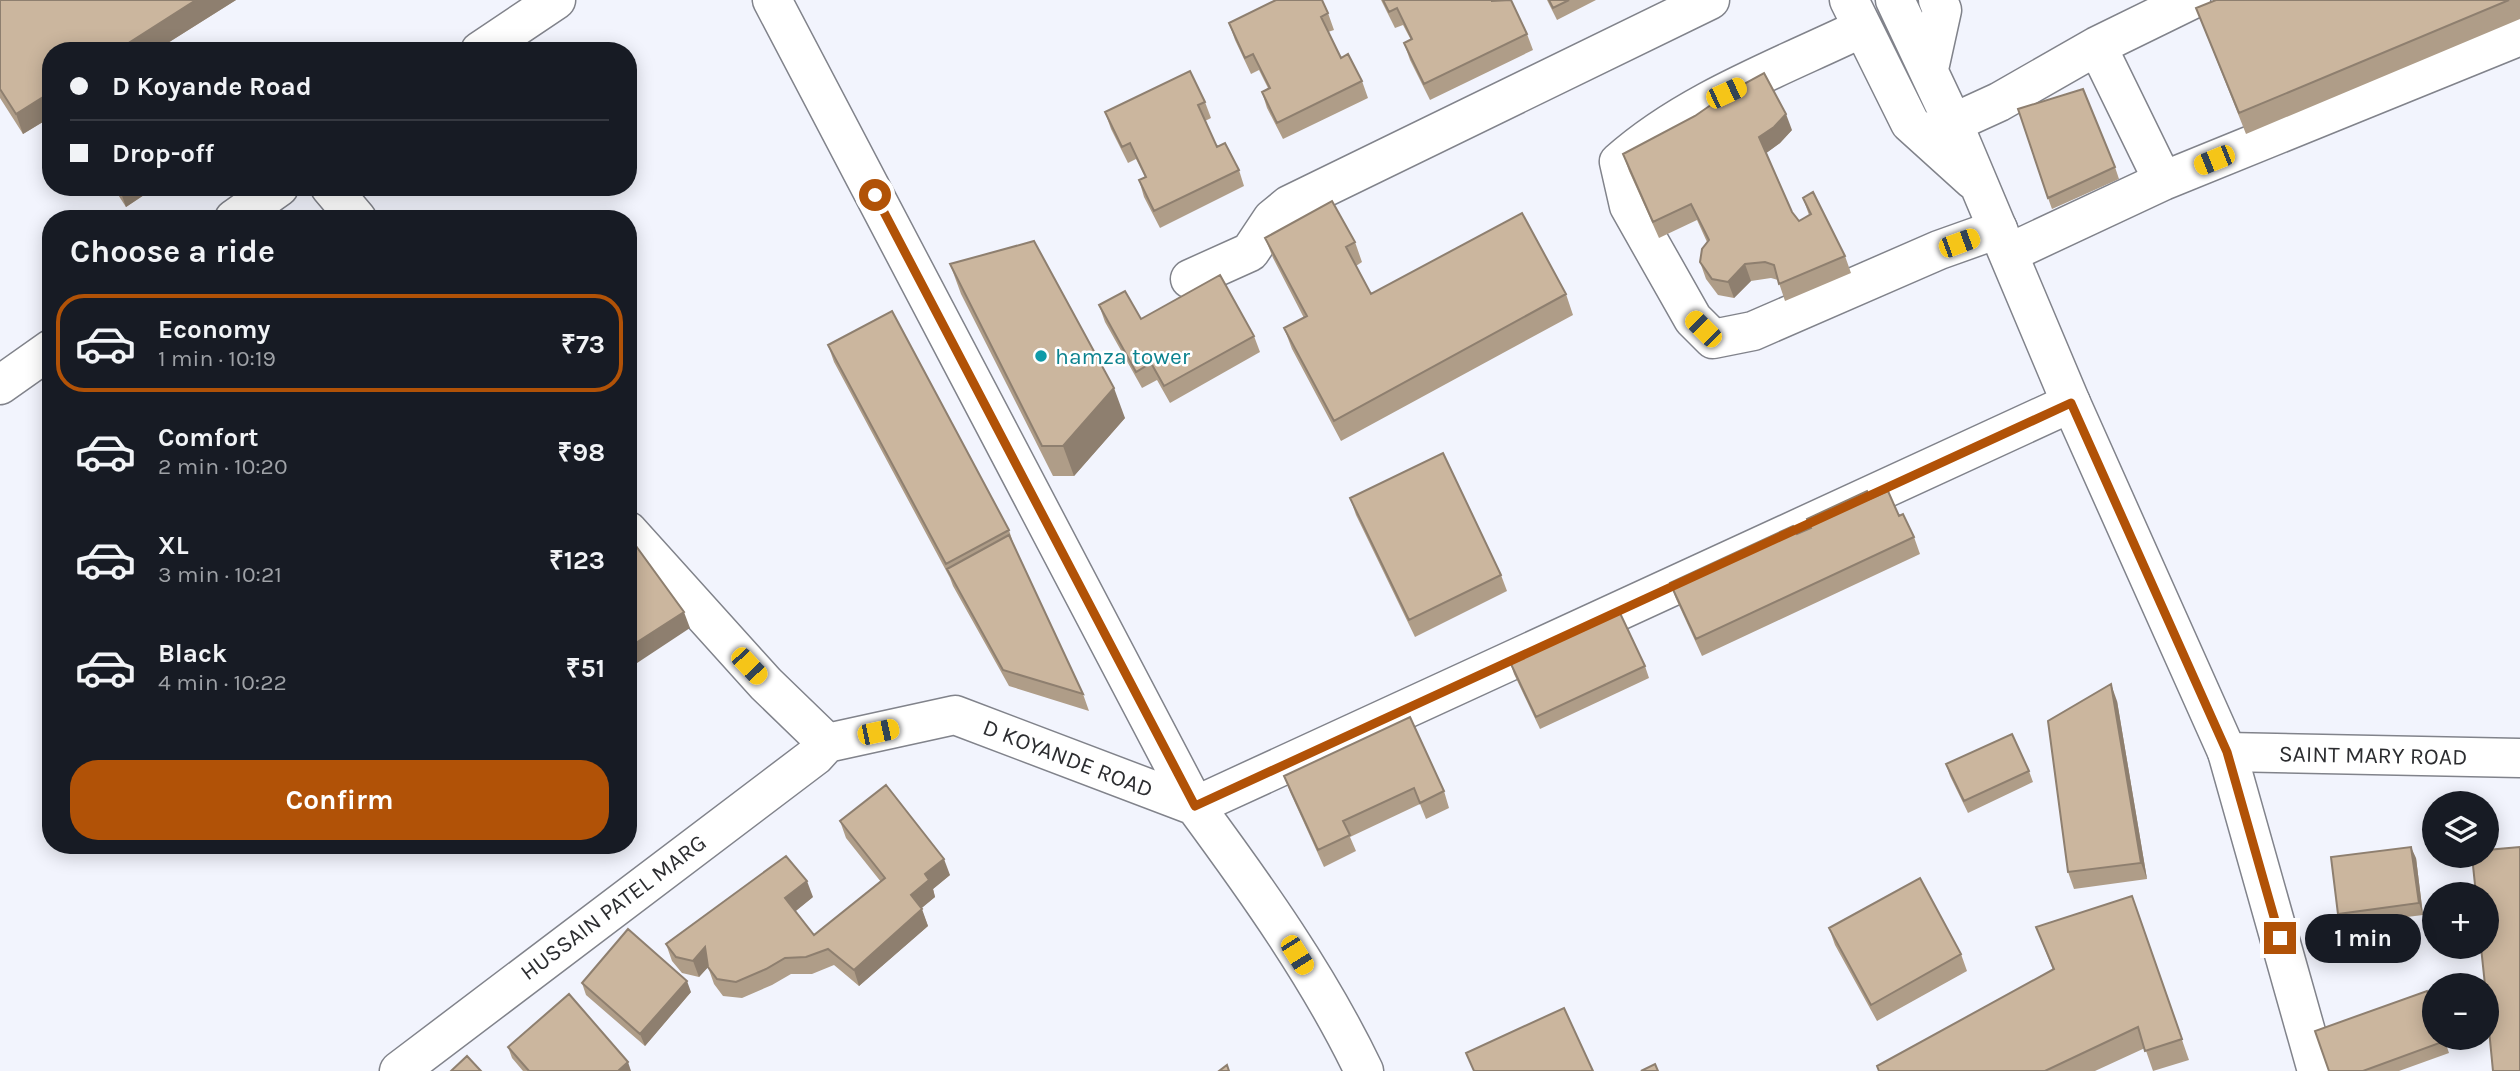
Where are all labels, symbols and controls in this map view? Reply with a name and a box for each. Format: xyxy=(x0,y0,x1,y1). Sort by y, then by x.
text: D Koyande Road xyxy=(112,71,312,102)
car xyxy=(1703,75,1750,111)
text: Drop-off xyxy=(112,138,214,169)
car xyxy=(2191,142,2238,178)
route start xyxy=(859,179,891,211)
car xyxy=(1936,226,1983,260)
text: Choose a ride xyxy=(70,233,275,270)
car xyxy=(1681,307,1726,351)
icon: car xyxy=(74,312,137,375)
text: Economy xyxy=(158,314,270,345)
text: ₹73 xyxy=(561,329,605,360)
place label: hamza tower xyxy=(1055,343,1191,370)
text: 1 min · 10:19 xyxy=(158,345,276,372)
marker: hamza tower xyxy=(1033,348,1049,364)
icon: car xyxy=(74,420,137,483)
text: Comfort xyxy=(158,422,259,453)
text: ₹98 xyxy=(557,437,605,468)
text: 2 min · 10:20 xyxy=(158,453,288,480)
icon: car xyxy=(74,528,137,591)
text: XL xyxy=(158,530,189,561)
text: ₹123 xyxy=(549,545,605,576)
text: 3 min · 10:21 xyxy=(158,561,282,588)
icon: car xyxy=(74,636,137,699)
text: Black xyxy=(158,638,227,669)
car xyxy=(727,643,772,689)
text: ₹51 xyxy=(566,653,605,684)
text: 4 min · 10:22 xyxy=(158,669,287,696)
street label: D KOYANDE ROAD xyxy=(979,714,1157,803)
car xyxy=(856,717,901,747)
street label: SAINT MARY ROAD xyxy=(2279,740,2467,771)
button: Confirm xyxy=(70,760,609,840)
map controls xyxy=(2422,791,2499,1050)
button: layers xyxy=(2422,791,2499,868)
street label: HUSSAIN PATEL MARG xyxy=(515,829,711,986)
button: + xyxy=(2422,882,2499,959)
callout: 1 min xyxy=(2304,914,2420,962)
route end xyxy=(2264,922,2296,954)
text: 1 min xyxy=(2334,925,2392,952)
car xyxy=(1277,932,1318,978)
button: − xyxy=(2422,973,2499,1050)

